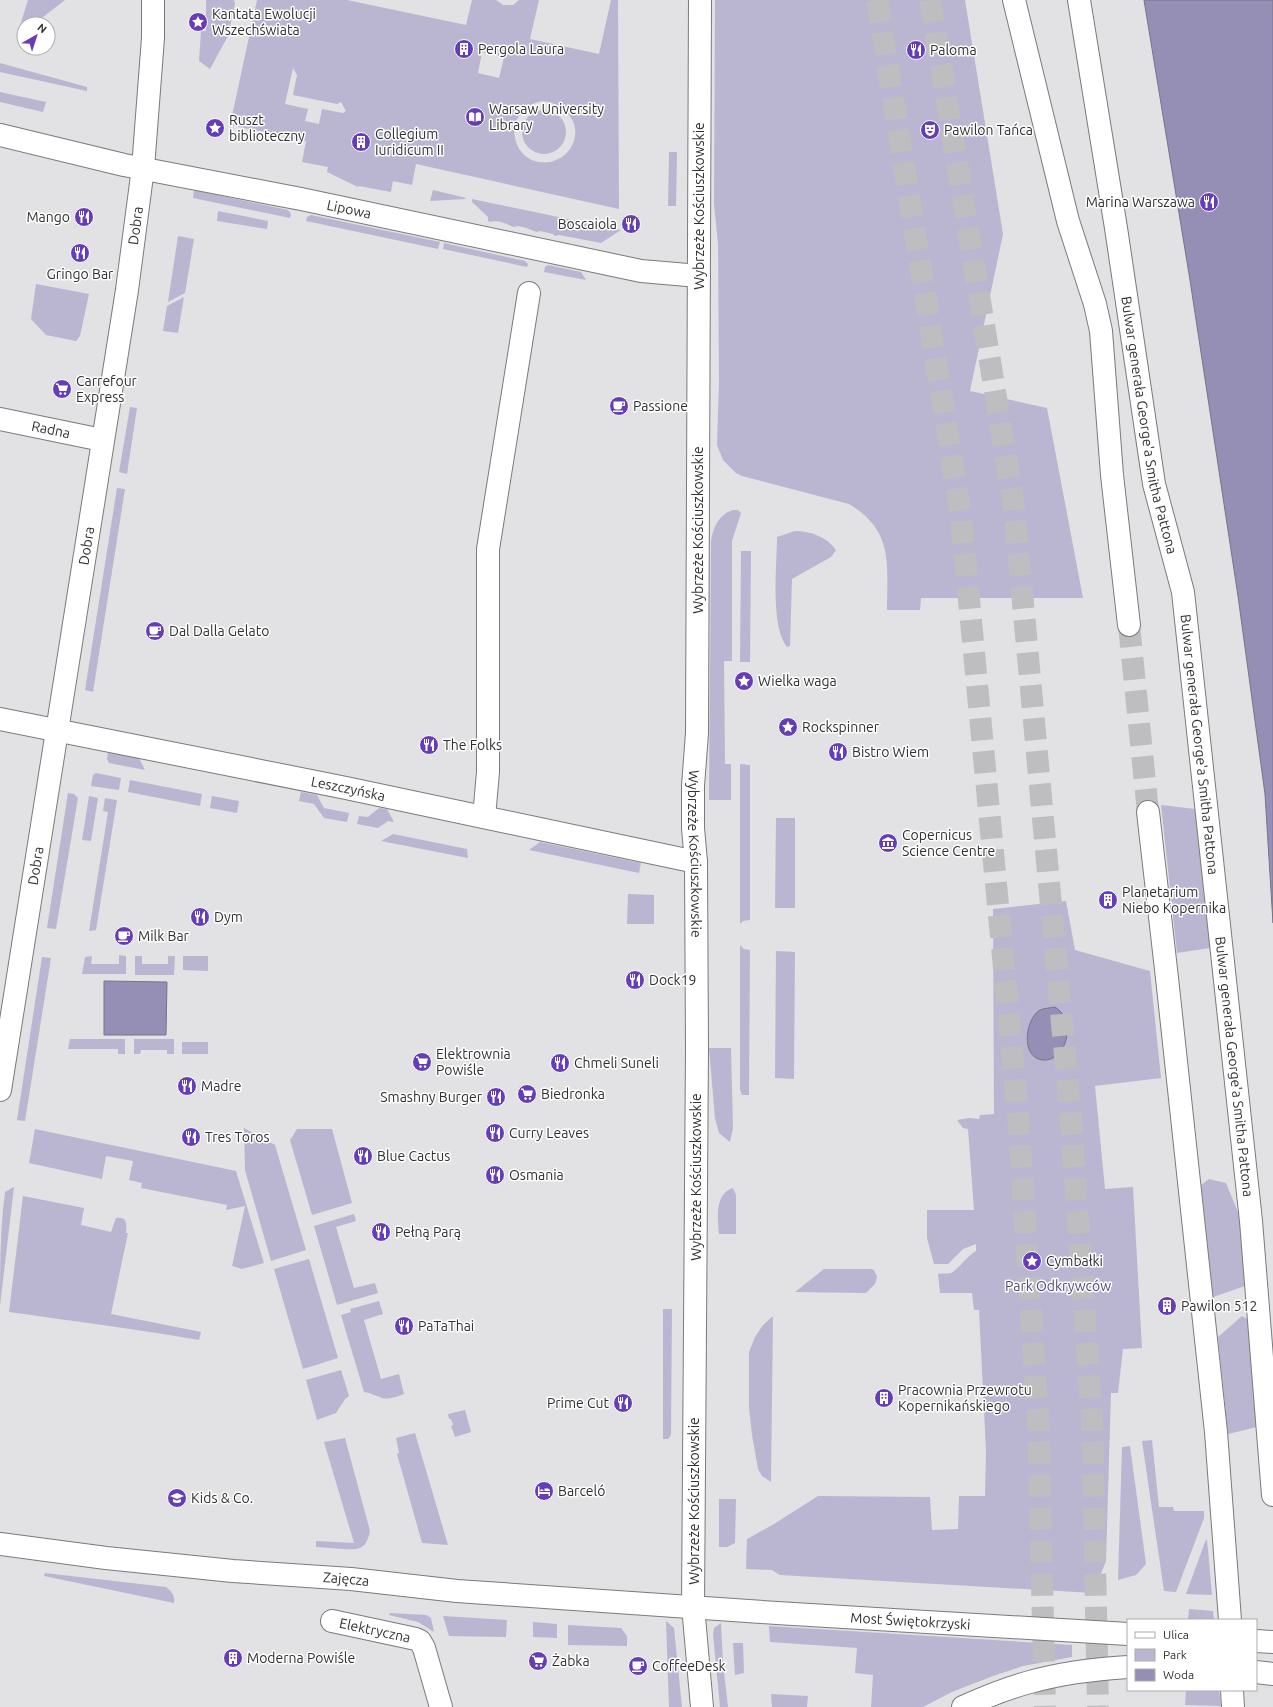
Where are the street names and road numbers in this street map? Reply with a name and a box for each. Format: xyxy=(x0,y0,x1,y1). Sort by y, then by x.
street label: Wybrzeże Kościuszkowskie xyxy=(691,122,707,290)
street label: Lipowa xyxy=(325,197,373,222)
street label: Dobra xyxy=(125,205,146,246)
street label: Bulwar generała George'a Smitha Pattona xyxy=(1118,295,1180,556)
street label: Radna xyxy=(30,418,72,441)
street label: Wybrzeże Kościuszkowskie xyxy=(690,446,706,614)
street label: Dobra xyxy=(75,525,97,566)
street label: Bulwar generała George'a Smitha Pattona xyxy=(1177,613,1222,876)
street label: Wybrzeże Kościuszkowskie xyxy=(685,769,704,938)
street label: Leszczyńska xyxy=(310,773,387,804)
street label: Dobra xyxy=(25,845,47,886)
street label: Bulwar generała George'a Smitha Pattona xyxy=(1212,936,1256,1198)
street label: Wybrzeże Kościuszkowskie xyxy=(688,1093,704,1261)
street label: Wybrzeże Kościuszkowskie xyxy=(686,1417,702,1585)
street label: Zajęcza xyxy=(322,1569,370,1589)
street label: Most Świętokrzyski xyxy=(850,1609,971,1633)
street label: Elektryczna xyxy=(338,1615,412,1646)

